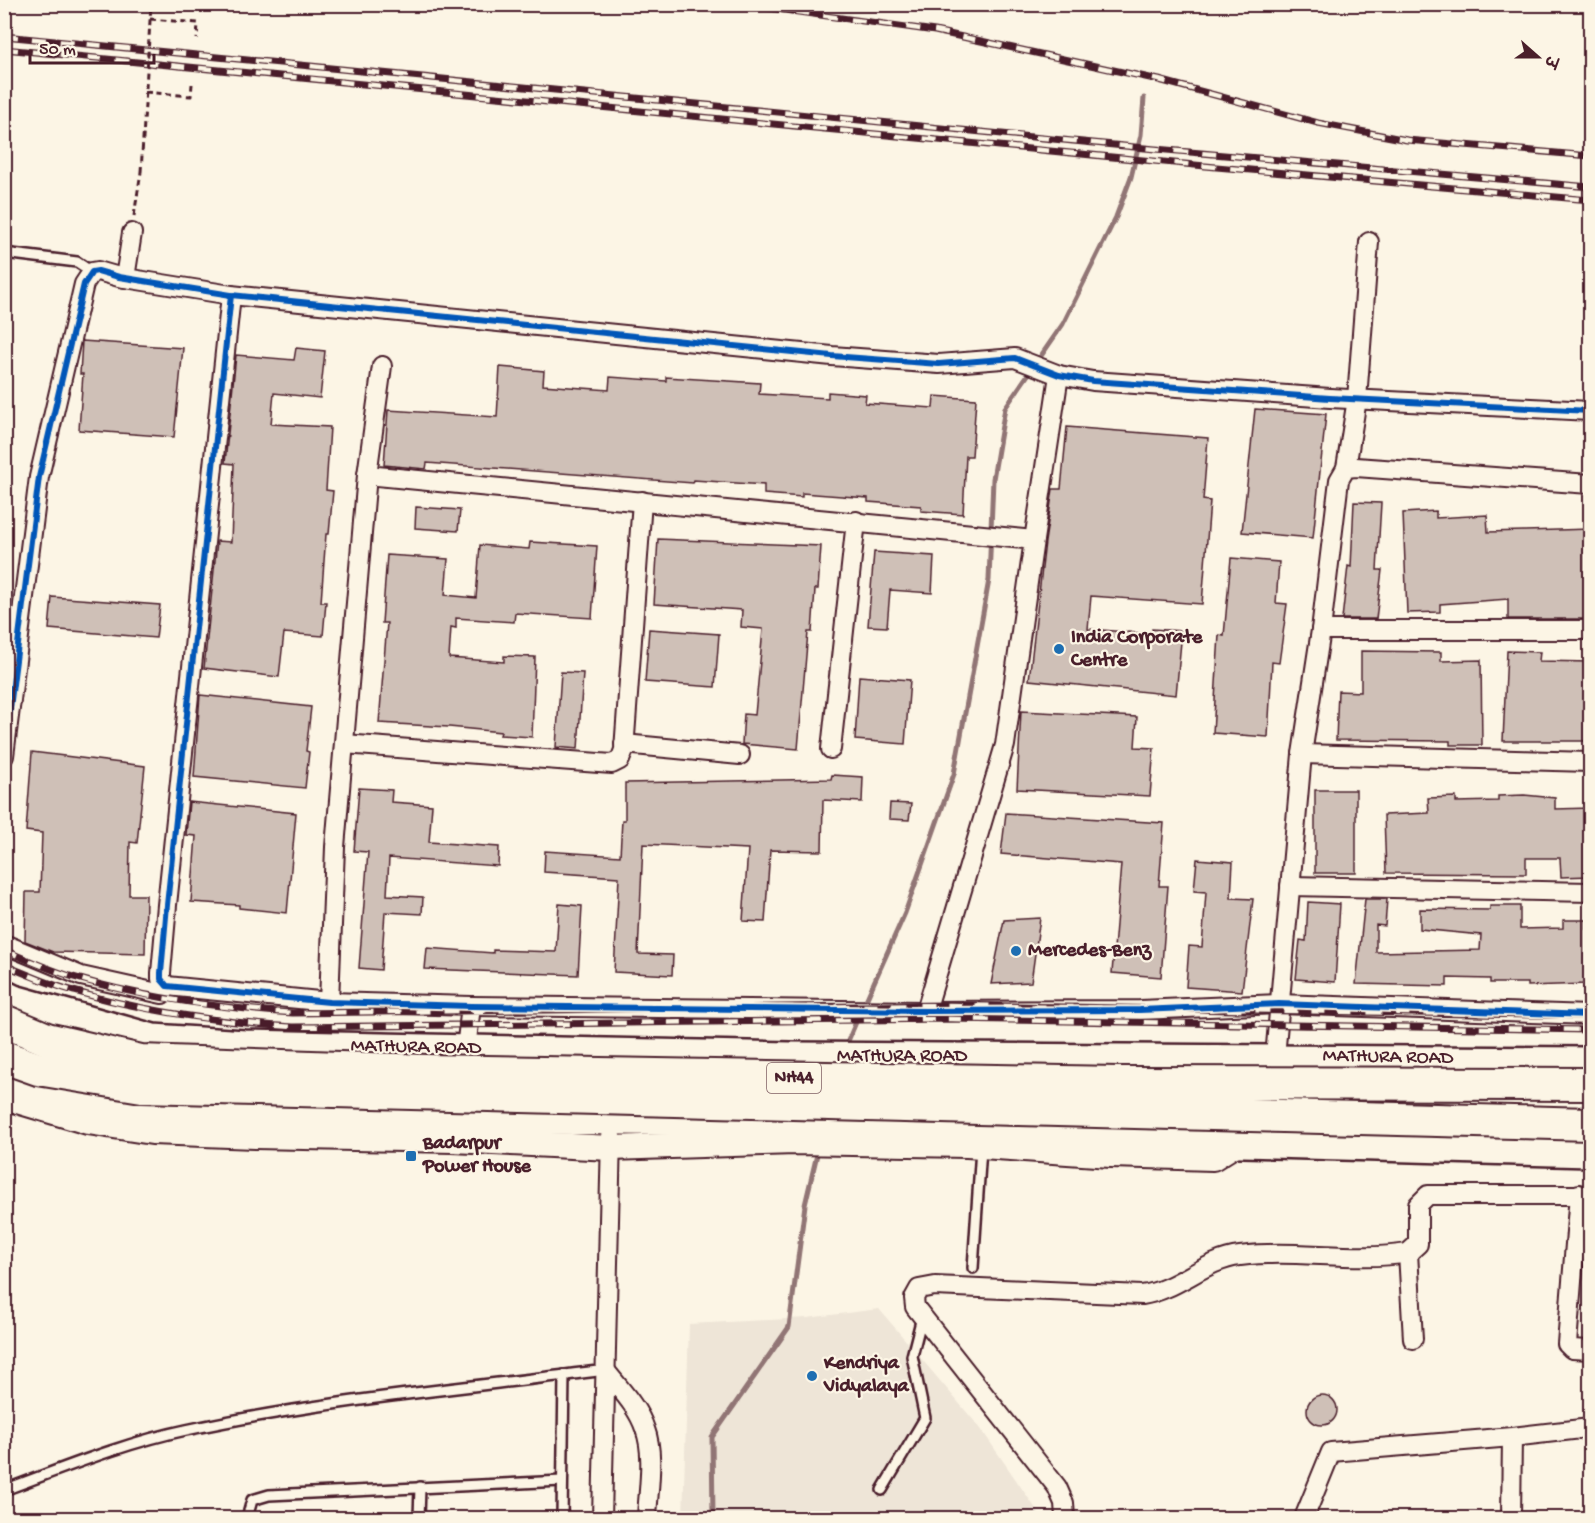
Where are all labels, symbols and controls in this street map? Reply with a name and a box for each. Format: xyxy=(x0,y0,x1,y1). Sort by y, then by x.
scale bar xyxy=(30,27,154,65)
north arrow xyxy=(1508,27,1568,87)
text: 50 m xyxy=(39,40,76,61)
text: उ xyxy=(1537,51,1560,71)
place label: India Corporate Centre xyxy=(1070,627,1203,673)
marker: India Corporate Centre xyxy=(1052,642,1066,656)
place label: Mercedes-Benz xyxy=(1028,940,1152,963)
marker: Mercedes-Benz xyxy=(1009,944,1023,958)
street label: MATHURA ROAD xyxy=(350,1035,482,1061)
street label: MATHURA ROAD xyxy=(1322,1045,1454,1071)
street label: MATHURA ROAD xyxy=(837,1046,968,1069)
road number: NH44 xyxy=(767,1063,821,1093)
place label: Badarpur Power House xyxy=(422,1133,532,1179)
marker: Badarpur Power House xyxy=(404,1149,418,1163)
place label: Kendriya Vidyalaya xyxy=(823,1353,909,1399)
marker: Kendriya Vidyalaya xyxy=(805,1369,819,1383)

